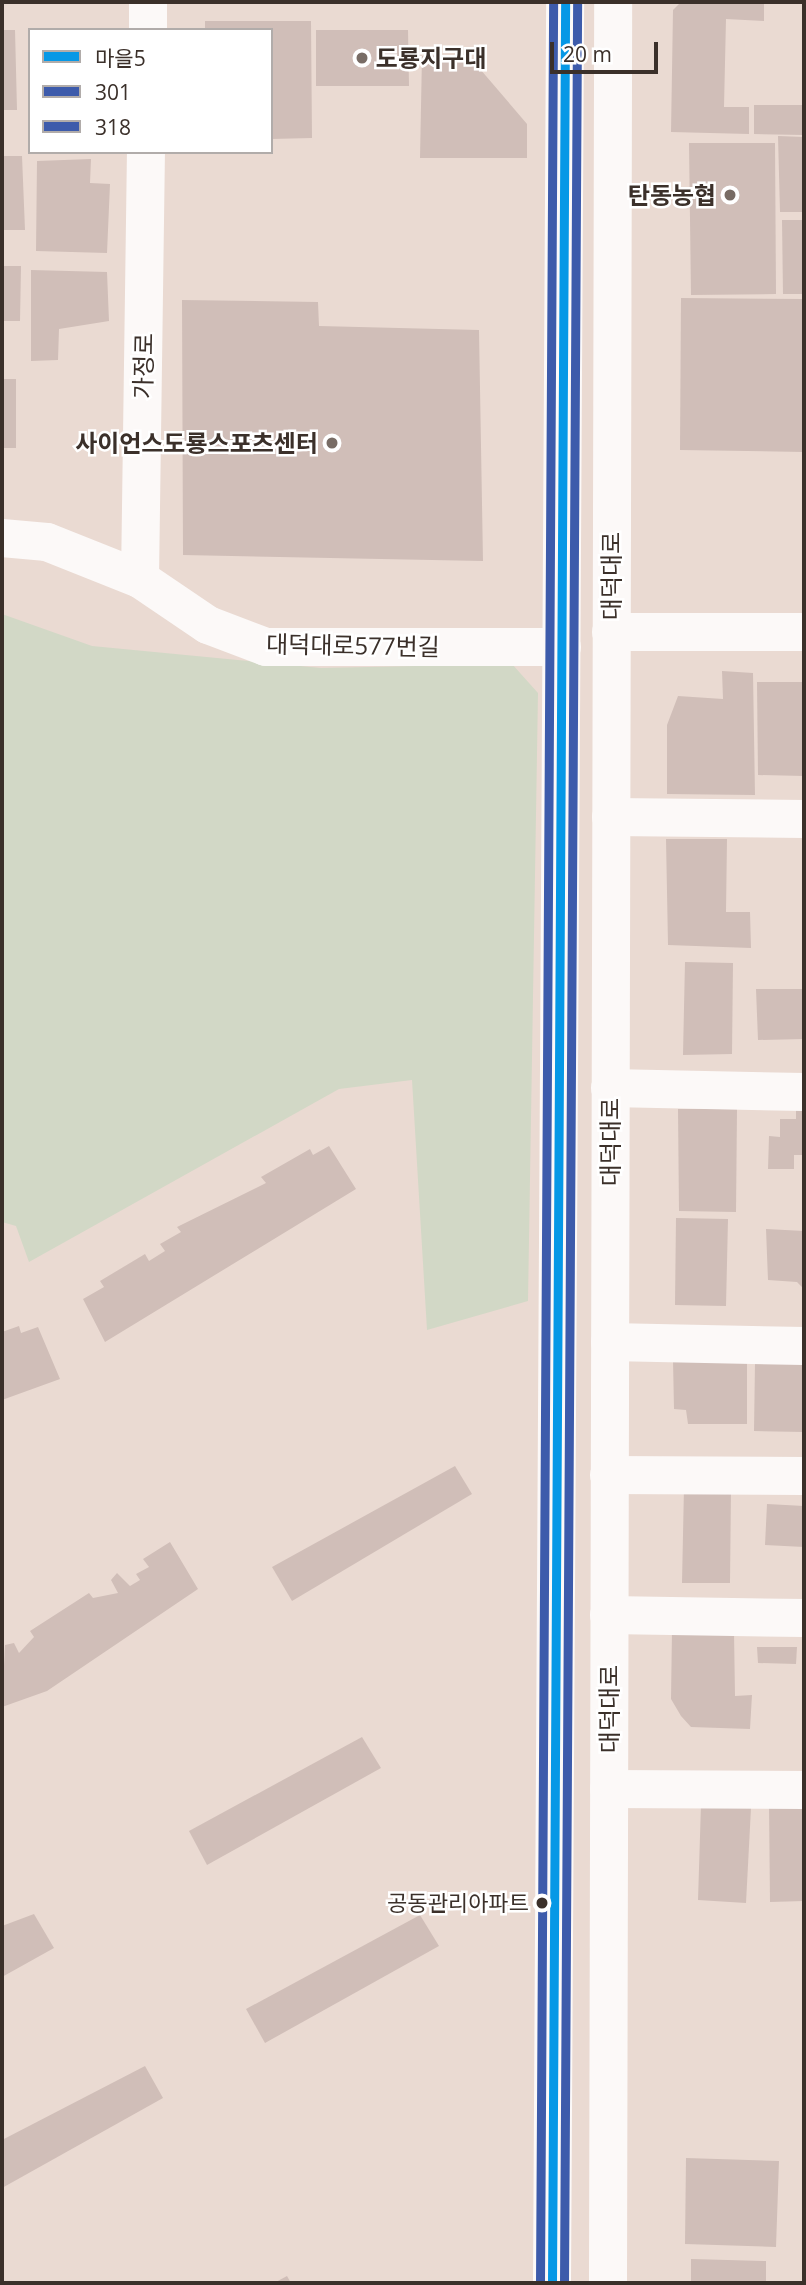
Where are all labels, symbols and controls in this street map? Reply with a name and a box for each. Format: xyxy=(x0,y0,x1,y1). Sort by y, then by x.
legend xyxy=(28,28,273,154)
scale bar xyxy=(554,28,662,72)
text: 20 m xyxy=(563,40,612,68)
text: 마을5 xyxy=(95,44,146,72)
place label: 도룡지구대 xyxy=(376,44,486,72)
marker: 도룡지구대 xyxy=(354,50,370,66)
text: 301 xyxy=(95,78,131,106)
text: 318 xyxy=(95,113,131,141)
place label: 탄동농협 xyxy=(628,181,716,209)
marker: 탄동농협 xyxy=(722,187,738,203)
street label: 가정로 xyxy=(128,333,158,399)
place label: 사이언스도룡스포츠센터 xyxy=(75,429,318,457)
marker: 사이언스도룡스포츠센터 xyxy=(324,435,340,451)
street label: 대덕대로 xyxy=(597,532,625,620)
street label: 대덕대로577번길 xyxy=(266,629,440,661)
street label: 대덕대로 xyxy=(596,1098,624,1186)
street label: 대덕대로 xyxy=(595,1665,623,1753)
place label: 공동관리아파트 xyxy=(387,1890,529,1916)
marker: 공동관리아파트 xyxy=(535,1896,549,1910)

